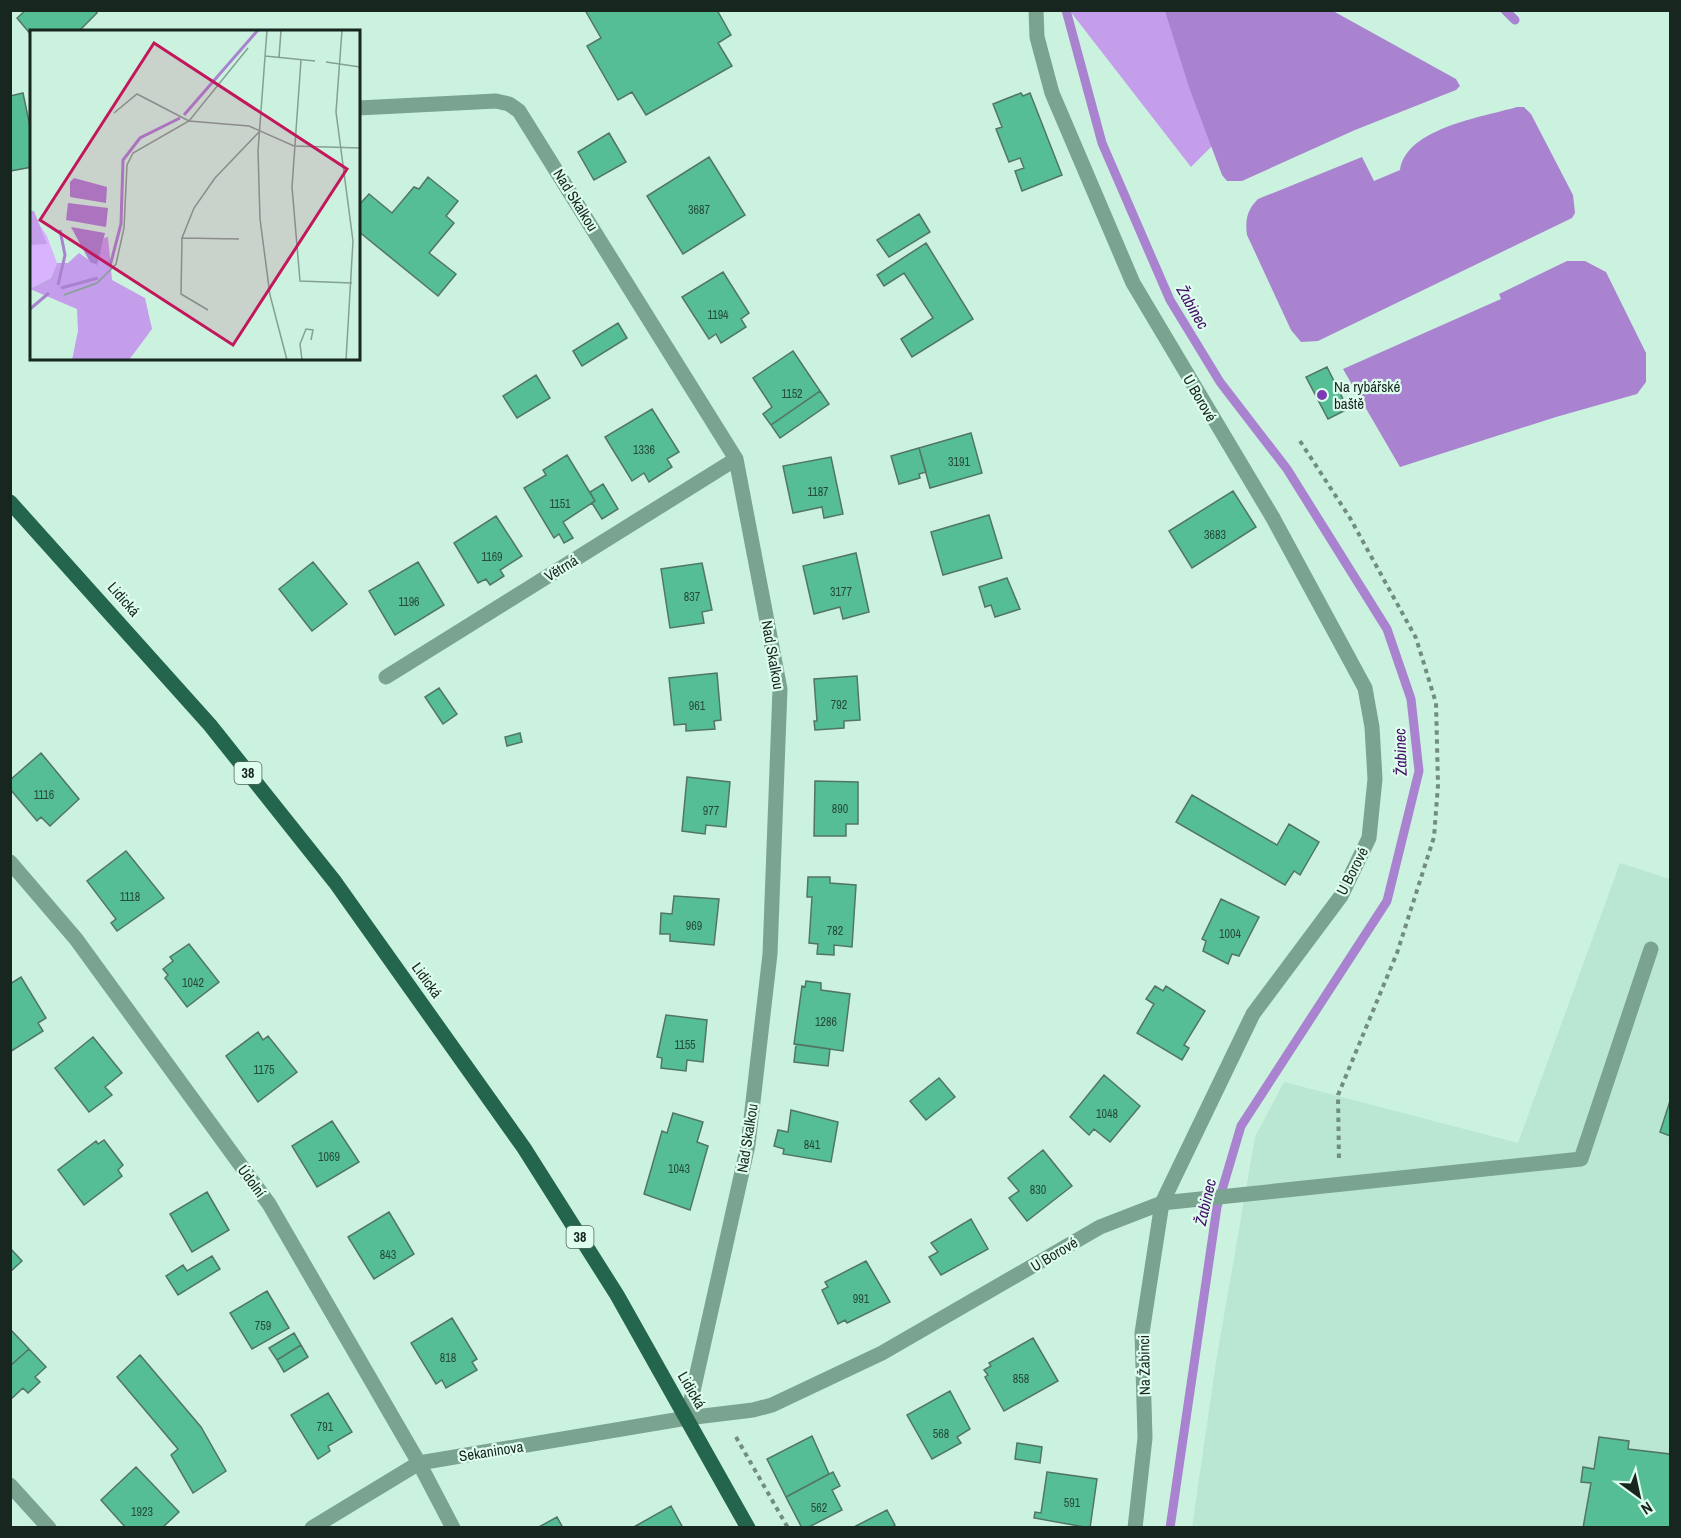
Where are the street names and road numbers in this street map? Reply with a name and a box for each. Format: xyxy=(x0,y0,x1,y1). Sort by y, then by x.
street label: Nad Skalkou xyxy=(549,165,603,235)
street label: U Borové xyxy=(1178,371,1222,426)
street label: Větrná xyxy=(540,550,582,586)
street label: Lidická xyxy=(103,577,145,621)
street label: Nad Skalkou xyxy=(757,619,789,691)
road number: 38 xyxy=(234,762,262,784)
street label: U Borové xyxy=(1331,843,1373,899)
street label: Lidická xyxy=(407,958,447,1002)
street label: Nad Skalkou xyxy=(731,1102,763,1174)
street label: Údolní xyxy=(233,1160,271,1202)
road number: 38 xyxy=(566,1226,594,1248)
street label: U Borové xyxy=(1027,1232,1082,1276)
street label: Na Žabinci xyxy=(1133,1335,1155,1395)
street label: Lidická xyxy=(673,1368,711,1413)
street label: Sekaninova xyxy=(457,1436,525,1466)

